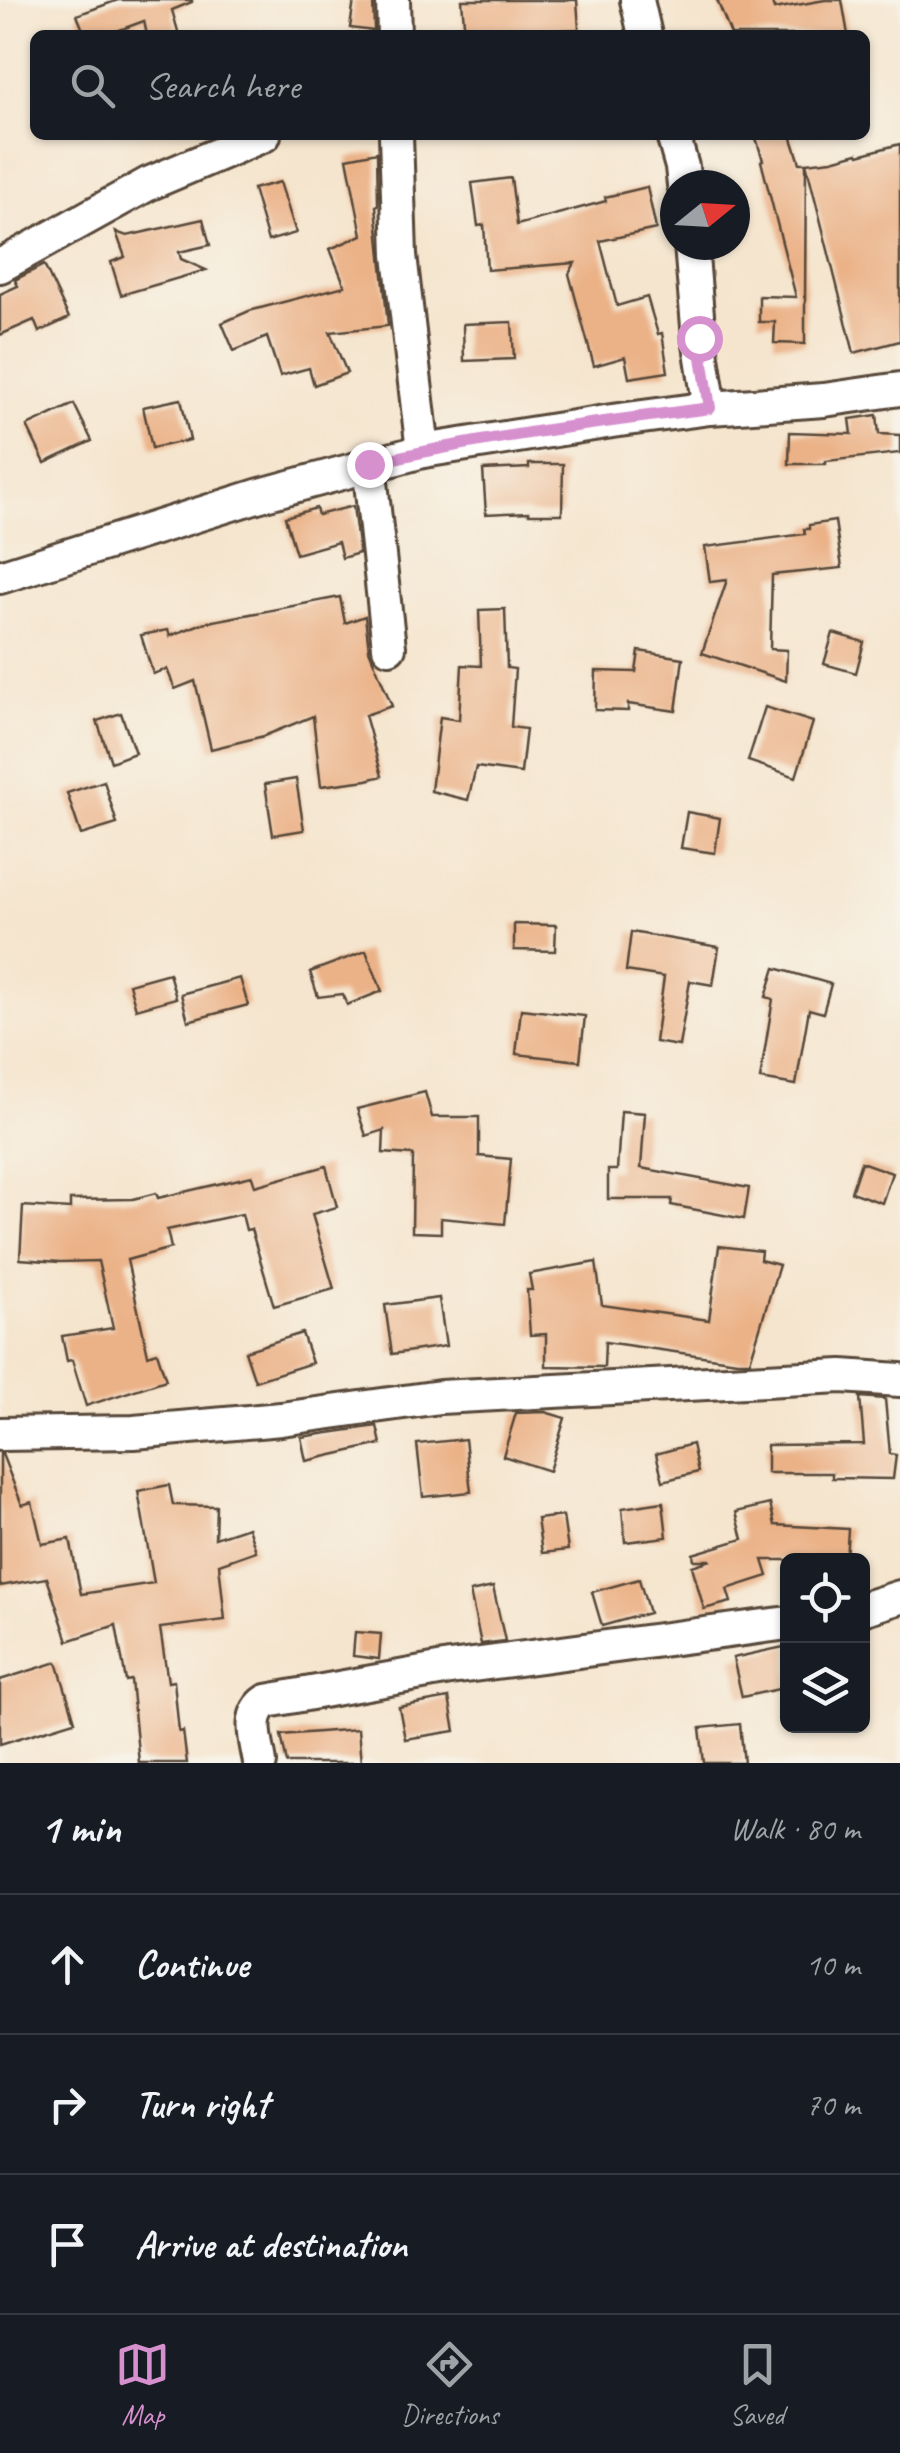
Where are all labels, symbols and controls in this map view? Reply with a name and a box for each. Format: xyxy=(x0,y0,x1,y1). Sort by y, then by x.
search box xyxy=(30,30,870,140)
icon: search xyxy=(65,58,120,113)
text: Search here xyxy=(145,62,300,109)
north arrow xyxy=(660,170,750,260)
route start xyxy=(677,316,723,362)
route end xyxy=(347,442,393,488)
map controls xyxy=(780,1553,870,1733)
button: locate xyxy=(780,1553,870,1643)
button: layers xyxy=(780,1643,870,1733)
text: 1 min xyxy=(40,1802,120,1855)
text: Walk · 80 m xyxy=(730,1808,860,1849)
icon: ahead xyxy=(40,1937,95,1992)
text: Continue xyxy=(135,1941,249,1988)
text: 10 m xyxy=(806,1944,860,1985)
icon: right xyxy=(40,2077,95,2132)
text: Turn right xyxy=(135,2081,269,2128)
text: 70 m xyxy=(806,2084,860,2125)
icon: arrive xyxy=(40,2217,95,2272)
text: Arrive at destination xyxy=(135,2221,407,2268)
tab: Map xyxy=(115,2337,170,2432)
tab: Directions xyxy=(401,2337,499,2432)
tab: Saved xyxy=(730,2337,785,2432)

